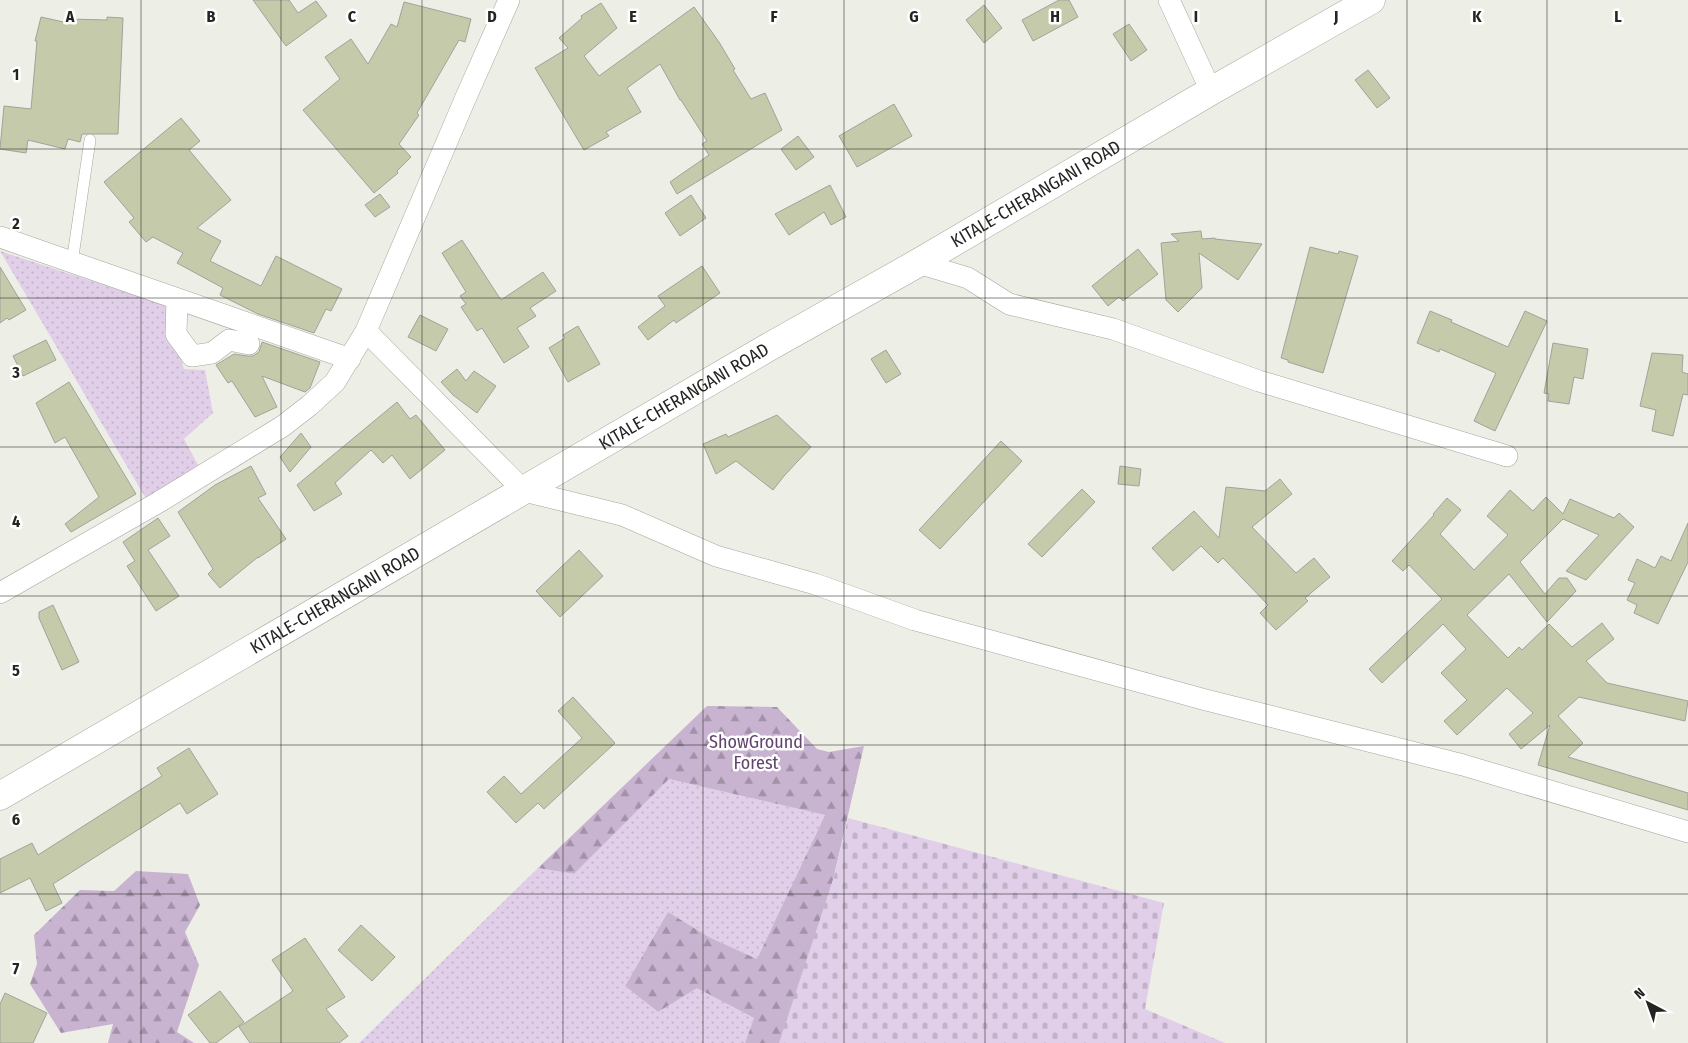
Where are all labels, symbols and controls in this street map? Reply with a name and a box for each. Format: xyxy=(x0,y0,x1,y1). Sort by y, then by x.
text: A xyxy=(65,7,75,26)
text: B xyxy=(207,7,216,26)
text: C xyxy=(348,7,357,26)
text: D xyxy=(487,7,497,26)
text: E xyxy=(629,7,637,26)
text: F xyxy=(770,7,778,26)
text: G xyxy=(909,7,919,26)
text: H xyxy=(1050,7,1060,26)
text: I xyxy=(1194,7,1198,26)
text: J xyxy=(1333,7,1338,26)
text: K xyxy=(1472,7,1482,26)
text: L xyxy=(1614,7,1622,26)
text: 1 xyxy=(13,65,19,84)
street label: KITALE-CHERANGANI ROAD xyxy=(947,136,1124,252)
text: 2 xyxy=(11,214,20,233)
street label: KITALE-CHERANGANI ROAD xyxy=(595,338,773,455)
text: 3 xyxy=(11,363,20,382)
text: 4 xyxy=(12,512,20,531)
street label: KITALE-CHERANGANI ROAD xyxy=(246,542,424,658)
text: 5 xyxy=(12,661,20,680)
park label: ShowGround Forest xyxy=(709,731,803,774)
text: 6 xyxy=(12,810,20,829)
text: 7 xyxy=(13,959,20,978)
north arrow xyxy=(1623,978,1673,1028)
text: N xyxy=(1631,984,1649,1003)

